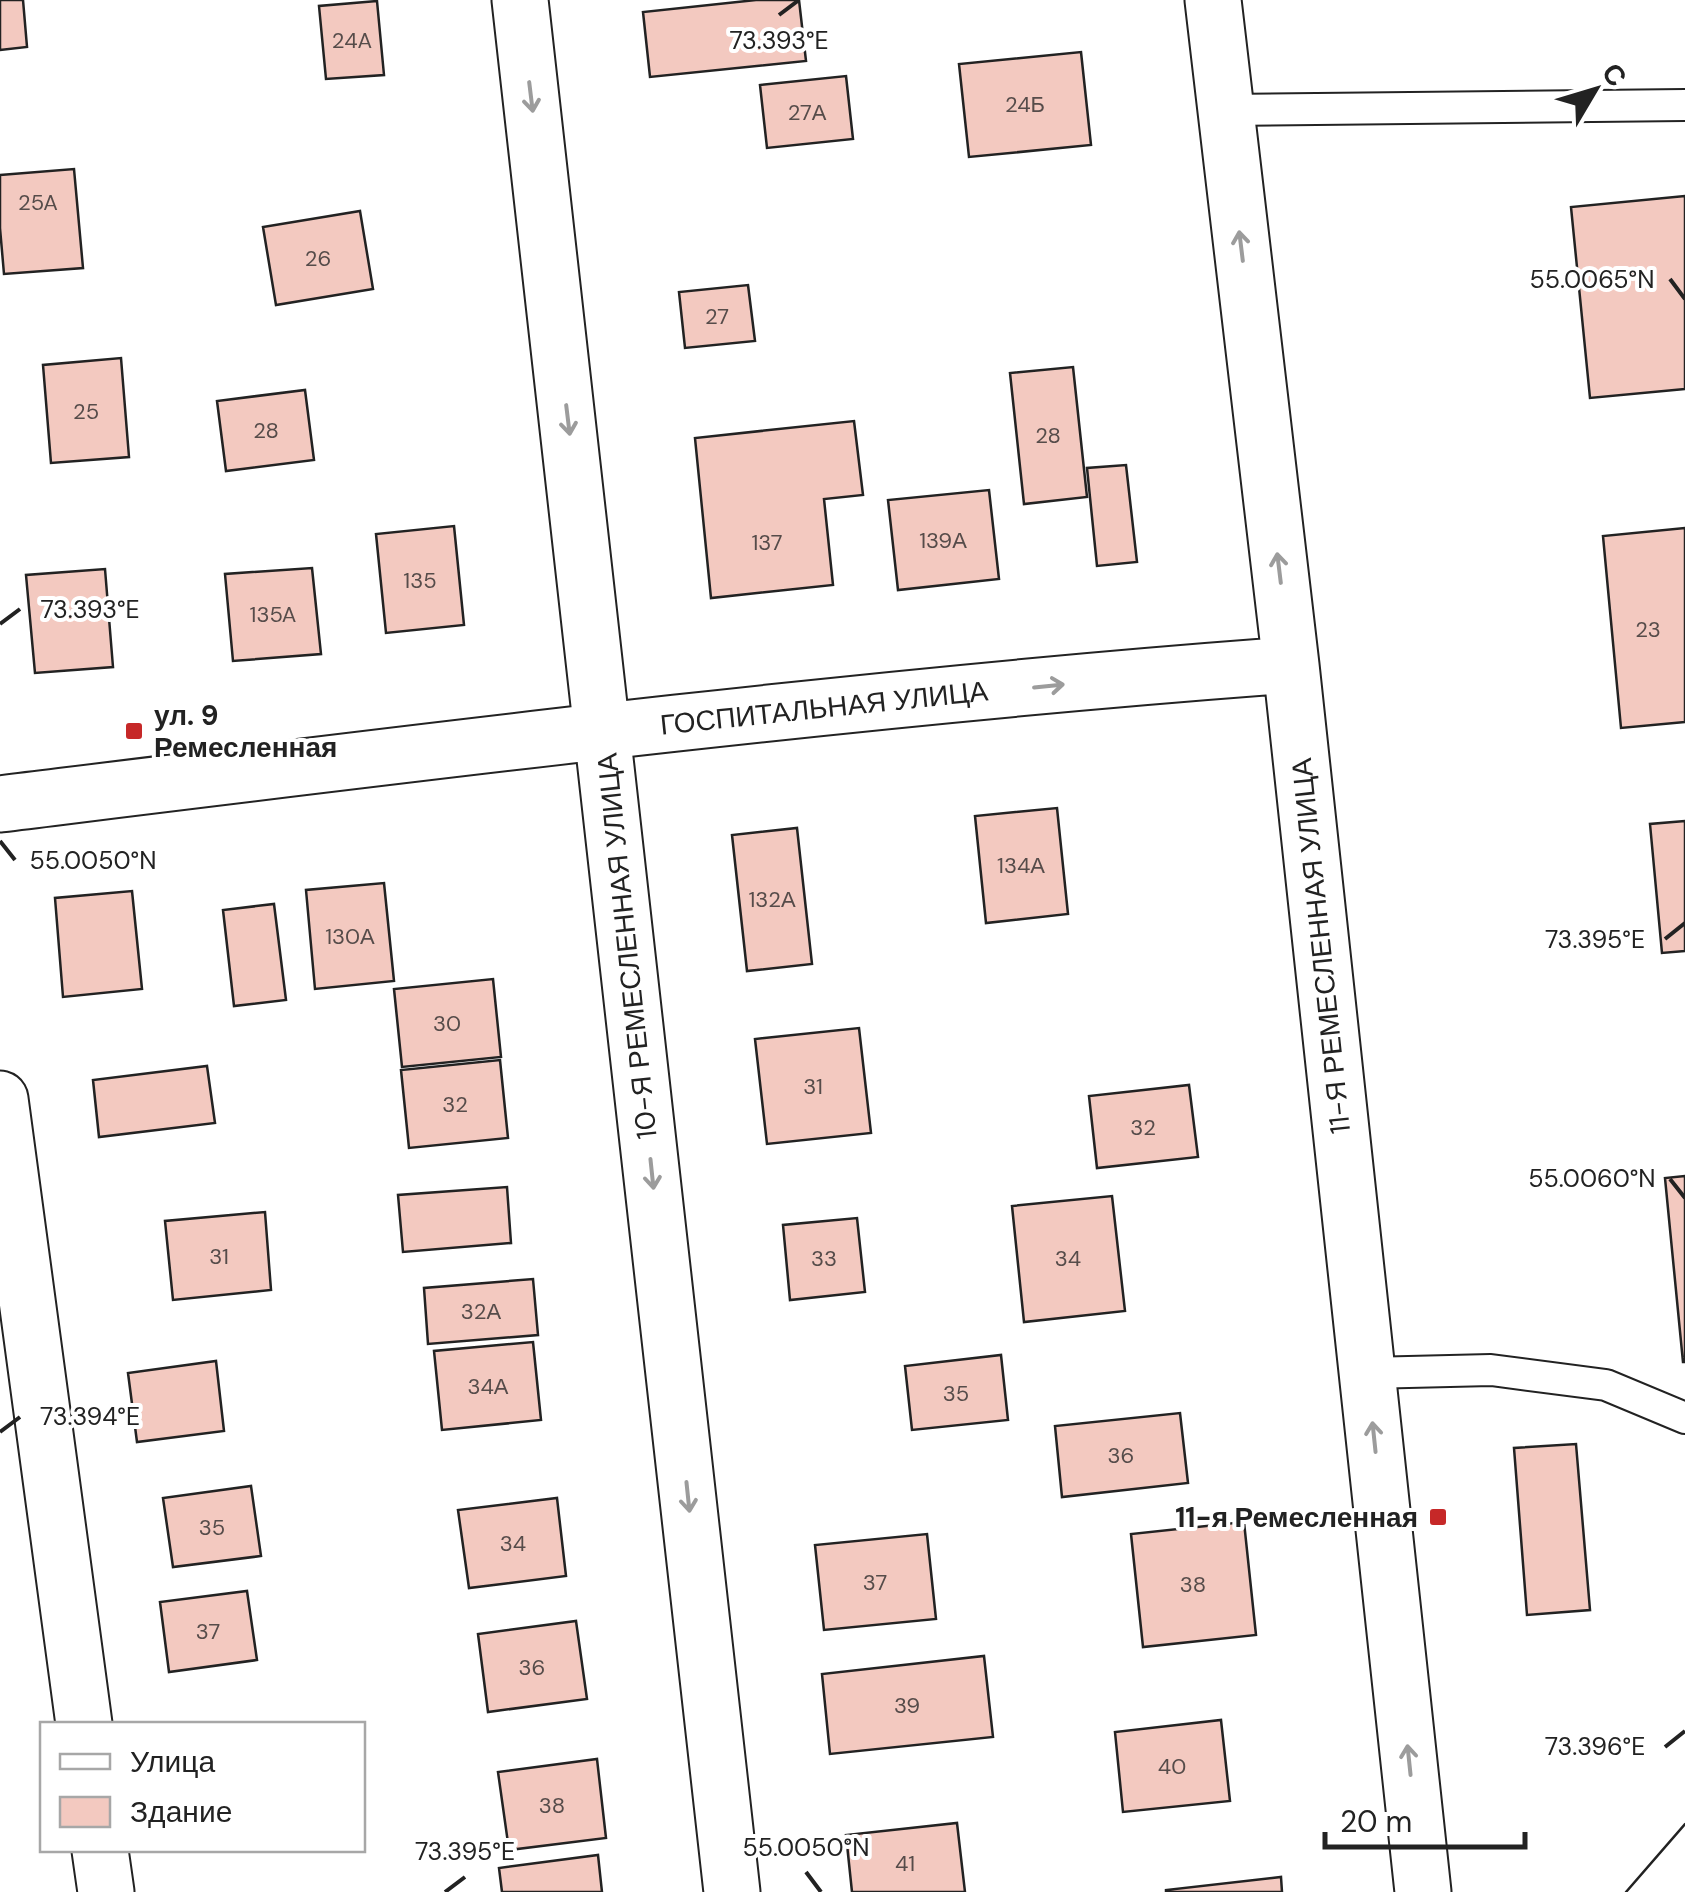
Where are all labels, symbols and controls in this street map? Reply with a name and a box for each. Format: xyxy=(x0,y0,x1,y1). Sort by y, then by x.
text: 73.393°E xyxy=(729,24,829,57)
house number: 24A xyxy=(332,26,372,55)
north arrow xyxy=(1545,40,1645,140)
text: С xyxy=(1593,56,1635,94)
one-way arrow xyxy=(522,80,541,112)
house number: 24Б xyxy=(1005,90,1045,119)
house number: 27А xyxy=(788,98,827,127)
house number: 25A xyxy=(18,188,58,217)
one-way arrow xyxy=(1231,230,1250,262)
house number: 26 xyxy=(305,244,331,273)
text: 55.0065°N xyxy=(1530,263,1654,296)
house number: 27 xyxy=(705,302,729,331)
house number: 25 xyxy=(73,397,99,426)
one-way arrow xyxy=(559,403,578,435)
house number: 28 xyxy=(253,416,279,445)
house number: 28 xyxy=(1035,421,1061,450)
house number: 139А xyxy=(919,526,967,555)
house number: 137 xyxy=(751,528,783,557)
one-way arrow xyxy=(1269,553,1288,585)
house number: 135 xyxy=(403,566,437,595)
text: 73.393°E xyxy=(40,593,140,626)
house number: 135A xyxy=(250,600,296,629)
house number: 23 xyxy=(1635,615,1661,644)
street label: ГОСПИТАЛЬНАЯ УЛИЦА xyxy=(658,672,990,744)
one-way arrow xyxy=(1032,676,1064,695)
place label: ул. 9 Ремесленная xyxy=(154,697,337,766)
marker: ул. 9 Ремесленная xyxy=(123,720,145,742)
street label: 10-Я РЕМЕСЛЕННАЯ УЛИЦА xyxy=(588,751,666,1141)
street label: 11-Я РЕМЕСЛЕННАЯ УЛИЦА xyxy=(1283,756,1359,1136)
text: 55.0050°N xyxy=(30,844,156,877)
house number: 134А xyxy=(997,851,1045,880)
house number: 132А xyxy=(748,885,796,914)
house number: 130А xyxy=(325,922,375,951)
text: 73.395°E xyxy=(1545,923,1645,956)
house number: 30 xyxy=(433,1009,461,1038)
house number: 31 xyxy=(803,1072,823,1101)
house number: 32 xyxy=(442,1090,468,1119)
house number: 32 xyxy=(1130,1113,1156,1142)
one-way arrow xyxy=(643,1158,662,1190)
text: 55.0060°N xyxy=(1528,1162,1656,1195)
house number: 31 xyxy=(209,1242,229,1271)
house number: 33 xyxy=(811,1244,837,1273)
house number: 34 xyxy=(1055,1244,1081,1273)
house number: 32А xyxy=(461,1297,501,1326)
house number: 34А xyxy=(467,1372,509,1401)
house number: 35 xyxy=(943,1379,969,1408)
text: 73.394°E xyxy=(40,1400,140,1433)
one-way arrow xyxy=(1364,1421,1383,1454)
house number: 36 xyxy=(1108,1441,1134,1470)
one-way arrow xyxy=(679,1481,698,1513)
place label: 11-я Ремесленная xyxy=(1175,1499,1418,1536)
marker: 11-я Ремесленная xyxy=(1427,1506,1449,1528)
house number: 35 xyxy=(199,1513,225,1542)
house number: 34 xyxy=(500,1529,526,1558)
house number: 37 xyxy=(863,1568,887,1597)
house number: 38 xyxy=(1180,1570,1206,1599)
house number: 37 xyxy=(196,1617,220,1646)
house number: 36 xyxy=(519,1653,545,1682)
house number: 39 xyxy=(894,1691,920,1720)
legend xyxy=(40,1722,365,1852)
text: 73.396°E xyxy=(1545,1730,1645,1763)
text: Улица xyxy=(130,1742,215,1781)
one-way arrow xyxy=(1399,1745,1418,1777)
house number: 40 xyxy=(1158,1752,1186,1781)
scale bar xyxy=(1325,1787,1525,1849)
house number: 38 xyxy=(539,1791,565,1820)
text: Здание xyxy=(130,1792,232,1831)
text: 20 m xyxy=(1340,1802,1412,1841)
text: 55.0050°N xyxy=(743,1831,869,1864)
text: 73.395°E xyxy=(415,1835,515,1868)
house number: 41 xyxy=(895,1849,915,1878)

